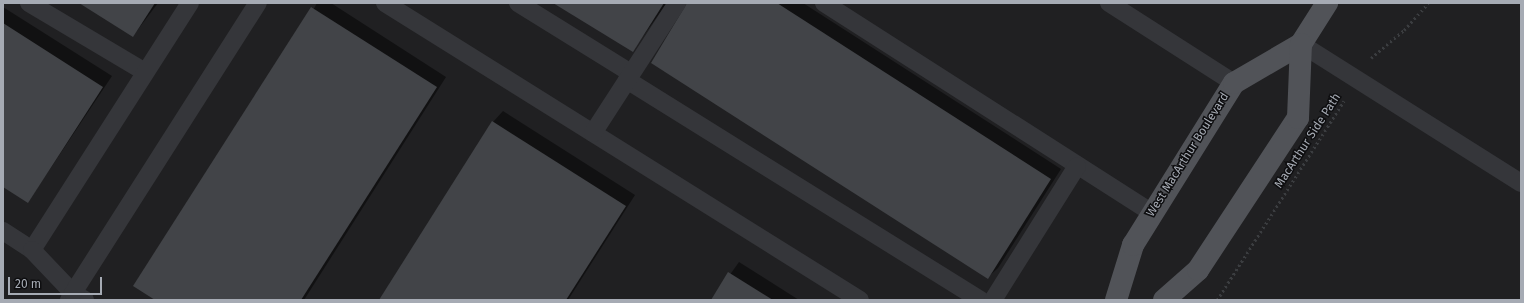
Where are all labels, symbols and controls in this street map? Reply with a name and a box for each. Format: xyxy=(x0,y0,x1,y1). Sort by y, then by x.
street label: West MacArthur Boulevard xyxy=(1144,90,1232,220)
street label: MacArthur Side Path xyxy=(1272,91,1344,191)
scale bar xyxy=(10,269,104,295)
text: 20 m xyxy=(15,277,41,291)

